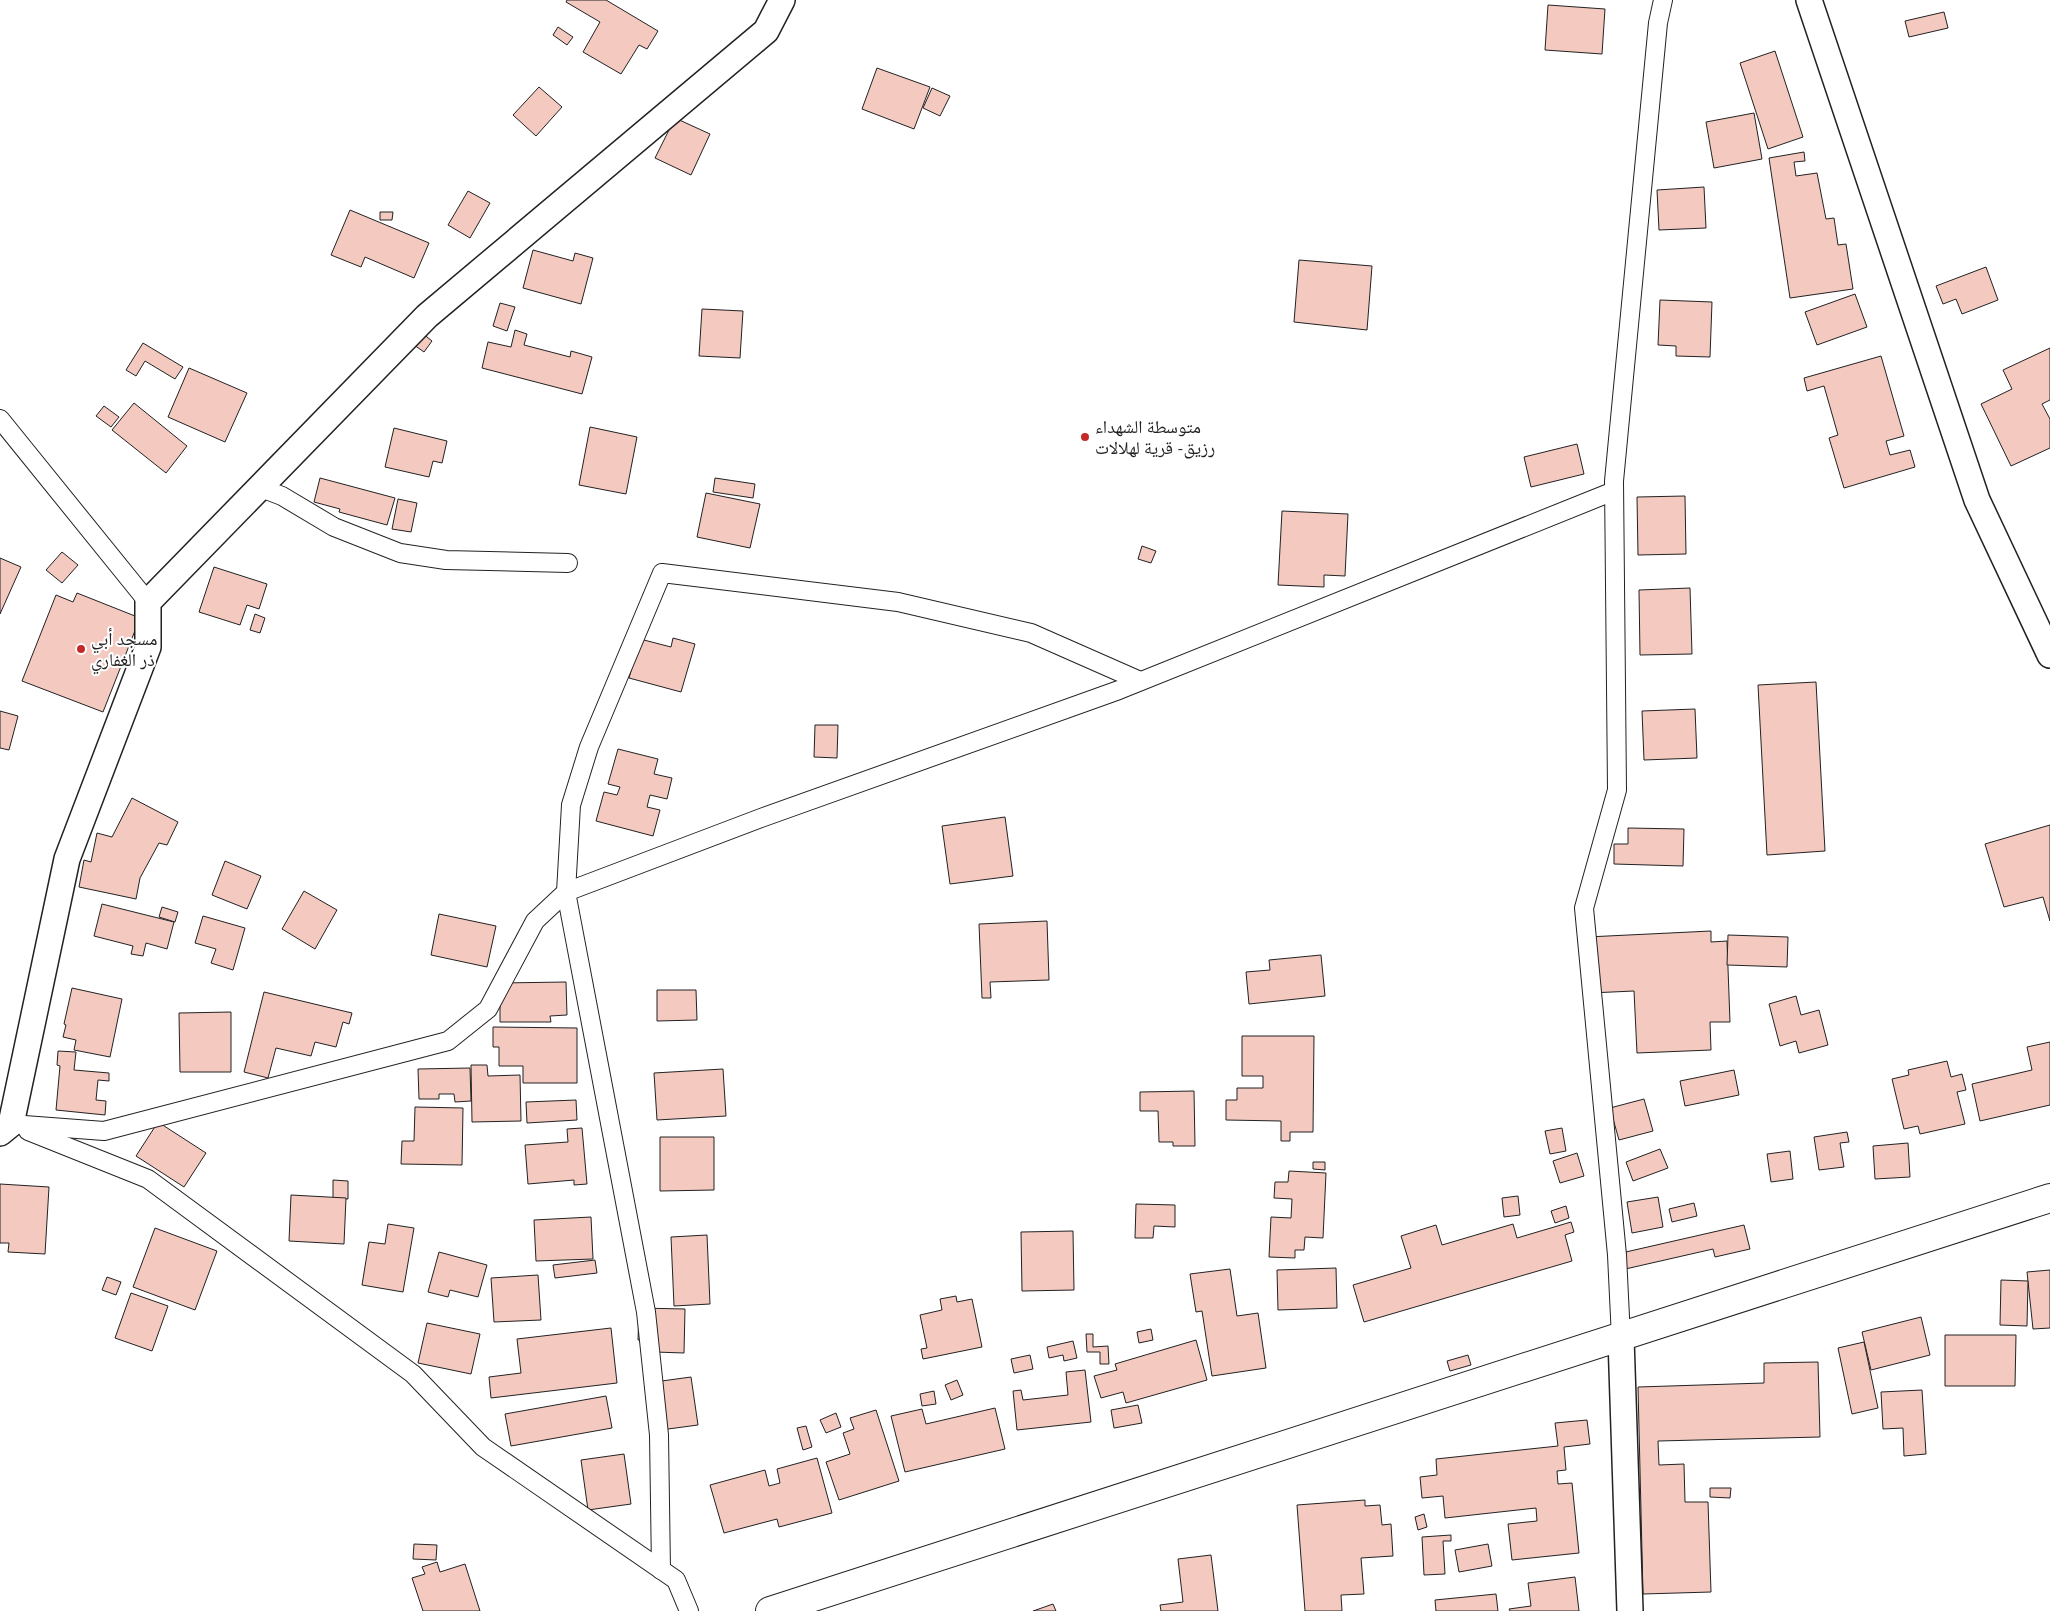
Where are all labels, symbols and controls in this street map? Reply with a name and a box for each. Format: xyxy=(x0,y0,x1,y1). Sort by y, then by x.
place label: متوسطة الشهداء رزيق- قرية لهلالات xyxy=(1095,416,1215,459)
marker: متوسطة الشهداء رزيق- قرية لهلالات xyxy=(1079,431,1091,443)
place label: مسجد أبي ذر الغفاري xyxy=(91,628,157,675)
marker: مسجد أبي ذر الغفاري xyxy=(75,643,87,655)

